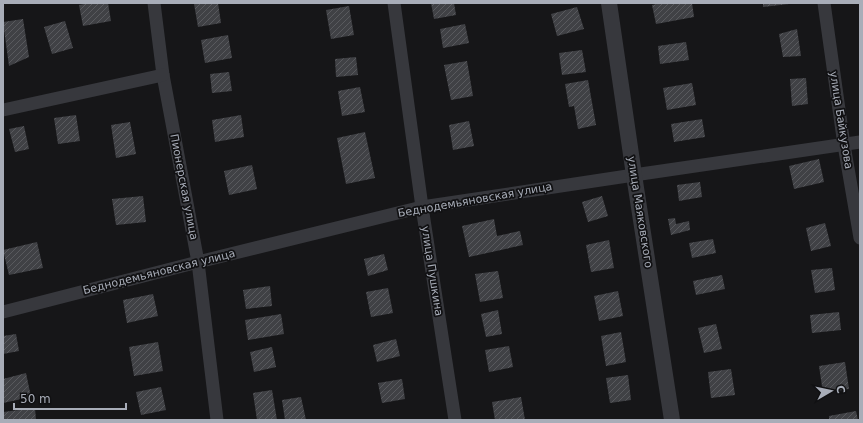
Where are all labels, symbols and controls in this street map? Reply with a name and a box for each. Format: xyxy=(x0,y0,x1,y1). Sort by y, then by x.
street label: улица Байкузова xyxy=(827,70,855,170)
street label: Пионерская улица xyxy=(167,133,201,241)
street label: улица Маяковского xyxy=(625,155,655,269)
street label: Беднодемьяновская улица xyxy=(397,180,553,220)
street label: улица Пушкина xyxy=(418,225,446,317)
street label: Беднодемьяновская улица xyxy=(82,247,236,297)
north arrow xyxy=(811,371,851,411)
scale bar xyxy=(14,385,126,411)
text: С xyxy=(833,385,847,395)
text: 50 m xyxy=(20,392,51,406)

